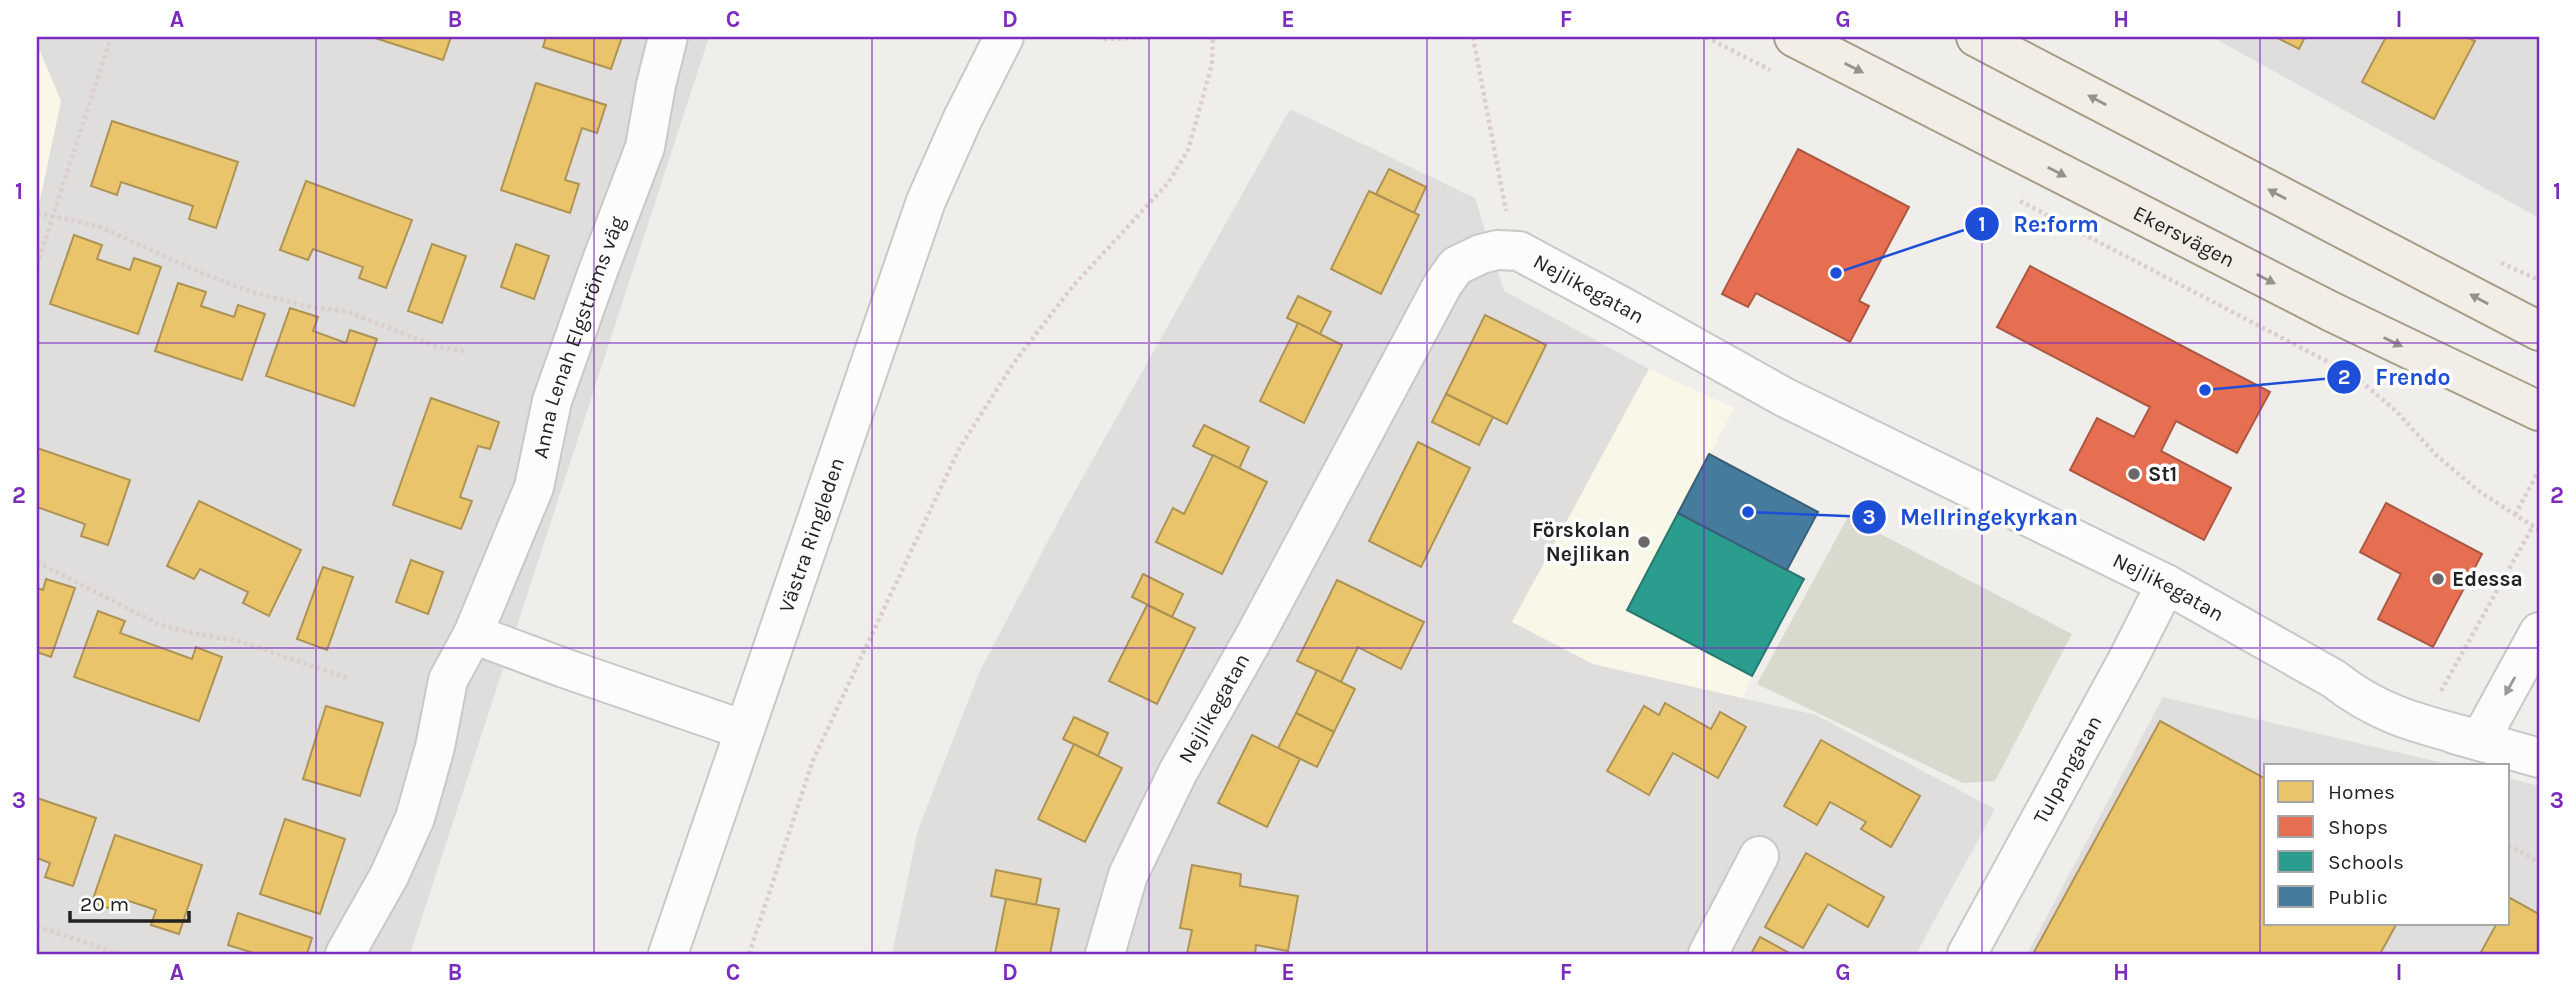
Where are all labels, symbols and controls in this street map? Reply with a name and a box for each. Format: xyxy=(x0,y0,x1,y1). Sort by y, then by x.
text: A xyxy=(170,6,184,33)
text: B xyxy=(448,6,462,33)
text: C xyxy=(726,6,740,33)
text: D xyxy=(1002,6,1018,33)
text: E xyxy=(1281,6,1295,33)
text: F xyxy=(1560,6,1572,33)
text: G xyxy=(1835,6,1851,33)
text: H xyxy=(2113,6,2129,33)
text: I xyxy=(2395,6,2403,33)
one-way arrow xyxy=(1844,62,1864,74)
one-way arrow xyxy=(2087,94,2107,105)
one-way arrow xyxy=(2047,166,2067,177)
text: 1 xyxy=(15,178,23,205)
text: 1 xyxy=(2553,178,2561,205)
one-way arrow xyxy=(2267,188,2287,199)
street label: Ekersvägen xyxy=(2129,201,2239,272)
callout: Re:form xyxy=(1965,202,2113,246)
text: Re:form xyxy=(2013,211,2099,238)
text: 1 xyxy=(1978,212,1986,236)
street label: Anna Lenah Elgströms väg xyxy=(528,213,630,461)
street label: Nejlikegatan xyxy=(1529,249,1648,328)
one-way arrow xyxy=(2256,273,2276,284)
one-way arrow xyxy=(2469,294,2489,305)
one-way arrow xyxy=(2383,336,2403,347)
callout: Frendo xyxy=(2326,355,2464,399)
text: Frendo xyxy=(2375,364,2451,391)
text: 2 xyxy=(2338,365,2350,389)
street label: Västra Ringleden xyxy=(774,454,849,615)
place label: St1 xyxy=(2148,462,2177,486)
marker: St1 xyxy=(2126,466,2142,482)
text: 2 xyxy=(12,482,26,509)
text: 2 xyxy=(2550,482,2564,509)
callout: Mellringekyrkan xyxy=(1851,495,2092,539)
text: Mellringekyrkan xyxy=(1900,504,2078,531)
text: 3 xyxy=(1862,505,1876,529)
place label: Förskolan Nejlikan xyxy=(1532,518,1630,566)
marker: Förskolan Nejlikan xyxy=(1636,534,1652,550)
street label: Nejlikegatan xyxy=(2109,548,2228,626)
place label: Edessa xyxy=(2452,567,2523,591)
marker: Edessa xyxy=(2430,571,2446,587)
street label: Nejlikegatan xyxy=(1174,649,1254,767)
one-way arrow xyxy=(2504,676,2516,696)
street label: Tulpangatan xyxy=(2028,711,2107,828)
legend xyxy=(2264,764,2510,925)
text: Homes xyxy=(2328,780,2395,804)
text: 3 xyxy=(12,787,26,814)
text: 3 xyxy=(2550,787,2564,814)
text: Shops xyxy=(2328,815,2388,839)
text: Schools xyxy=(2328,850,2404,874)
scale bar xyxy=(70,879,189,923)
text: Public xyxy=(2328,885,2388,909)
text: 20 m xyxy=(80,892,129,916)
text: A xyxy=(170,959,184,986)
text: B xyxy=(448,959,462,986)
text: C xyxy=(726,959,740,986)
text: D xyxy=(1002,959,1018,986)
text: E xyxy=(1281,959,1295,986)
text: F xyxy=(1560,959,1572,986)
text: G xyxy=(1835,959,1851,986)
text: H xyxy=(2113,959,2129,986)
text: I xyxy=(2395,959,2403,986)

